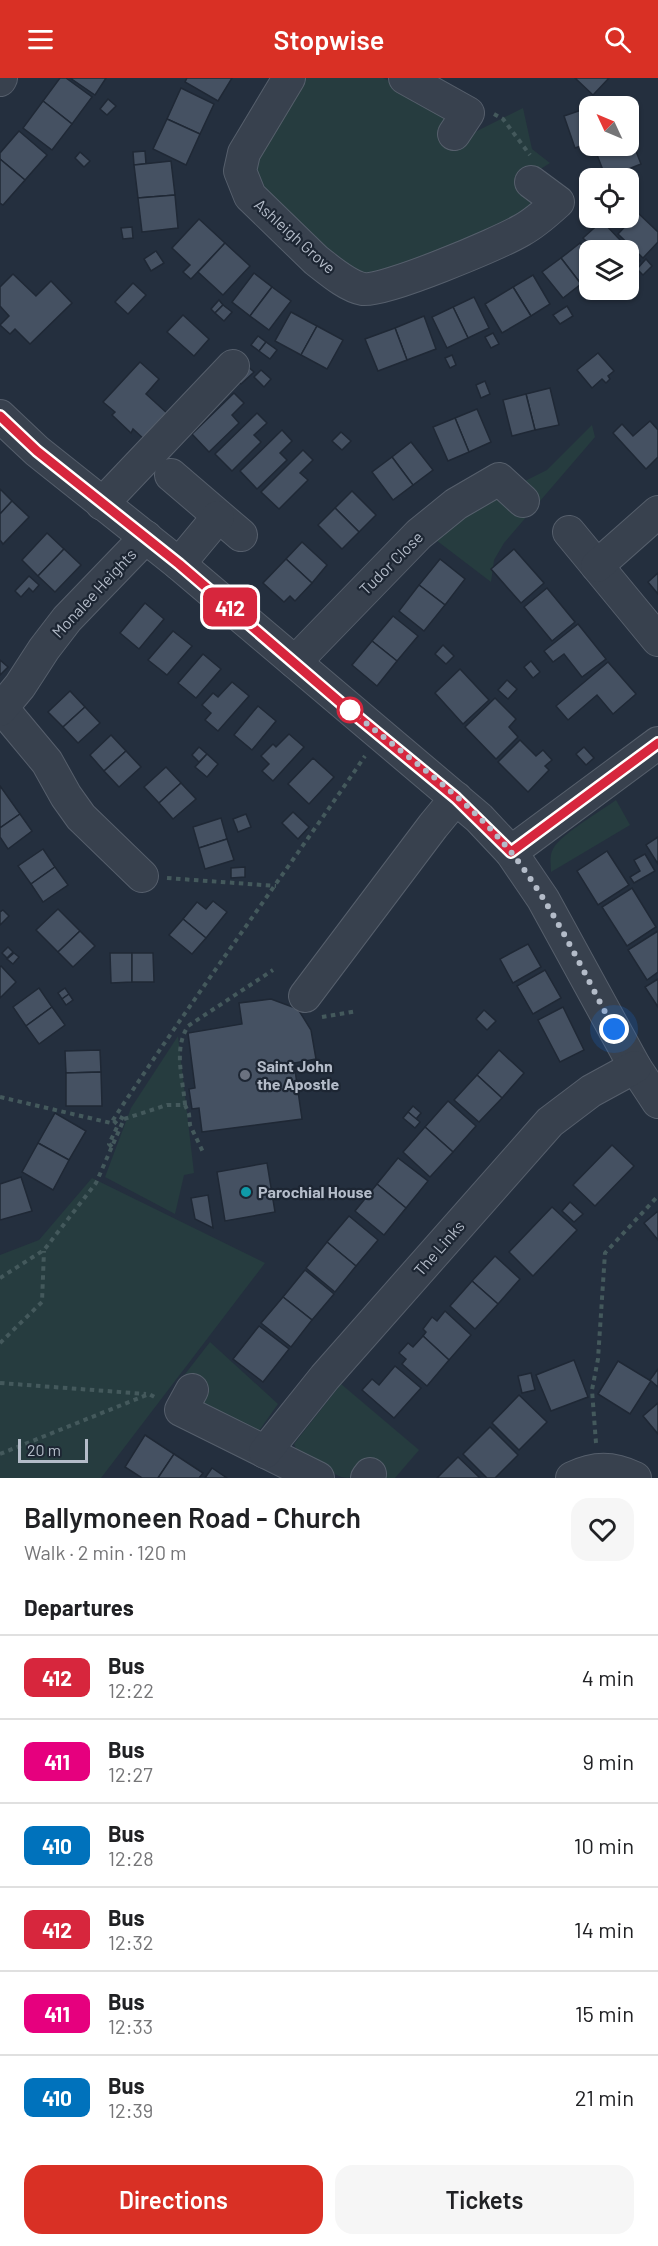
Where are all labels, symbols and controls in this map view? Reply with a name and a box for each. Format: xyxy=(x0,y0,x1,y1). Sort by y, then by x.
icon: menu xyxy=(24,23,57,56)
text: Stopwise xyxy=(274,23,384,55)
icon: search xyxy=(601,23,634,56)
north arrow xyxy=(579,96,639,156)
map controls xyxy=(579,96,639,300)
button: locate xyxy=(579,168,639,228)
street label: Ashleigh Grove xyxy=(251,194,340,277)
button: layers xyxy=(579,240,639,300)
street label: Tudor Close xyxy=(355,527,426,598)
street label: Monalee Heights xyxy=(48,544,140,641)
line badge: 412 xyxy=(196,588,264,626)
text: 412 xyxy=(215,595,245,620)
unlabelled marker xyxy=(337,697,363,723)
your location xyxy=(599,1014,629,1044)
place label: Saint John the Apostle xyxy=(257,1056,339,1093)
marker: Saint John the Apostle xyxy=(238,1068,252,1082)
place label: Parochial House xyxy=(258,1182,372,1201)
marker: Parochial House xyxy=(239,1185,253,1199)
street label: The Links xyxy=(410,1216,468,1279)
scale bar xyxy=(18,1436,88,1464)
text: 20 m xyxy=(27,1440,61,1459)
button: heart xyxy=(571,1498,634,1561)
text: Ballymoneen Road - Church xyxy=(24,1500,361,1534)
text: Walk · 2 min · 120 m xyxy=(24,1540,187,1564)
text: Departures xyxy=(24,1594,134,1620)
text: Bus xyxy=(108,1652,145,1678)
text: 4 min xyxy=(582,1664,634,1690)
text: 412 xyxy=(42,1665,72,1690)
text: 12:22 xyxy=(108,1678,154,1702)
text: Bus xyxy=(108,1736,145,1762)
text: 9 min xyxy=(582,1748,634,1774)
text: 411 xyxy=(44,1749,70,1774)
text: 12:27 xyxy=(108,1762,153,1786)
text: Bus xyxy=(108,1820,145,1846)
text: 10 min xyxy=(574,1832,634,1858)
text: 410 xyxy=(42,1833,72,1858)
text: 12:28 xyxy=(108,1846,154,1870)
text: Bus xyxy=(108,1904,145,1930)
text: 14 min xyxy=(574,1916,634,1942)
text: 412 xyxy=(42,1917,72,1942)
text: 12:32 xyxy=(108,1930,154,1954)
text: Bus xyxy=(108,1988,145,2014)
text: 15 min xyxy=(575,2000,634,2026)
text: 411 xyxy=(44,2001,70,2026)
text: 12:33 xyxy=(108,2014,153,2038)
text: Bus xyxy=(108,2072,145,2098)
text: 21 min xyxy=(575,2084,634,2110)
text: 410 xyxy=(42,2085,72,2110)
text: 12:39 xyxy=(108,2098,153,2122)
button: Directions xyxy=(24,2165,323,2234)
button: Tickets xyxy=(335,2165,634,2234)

